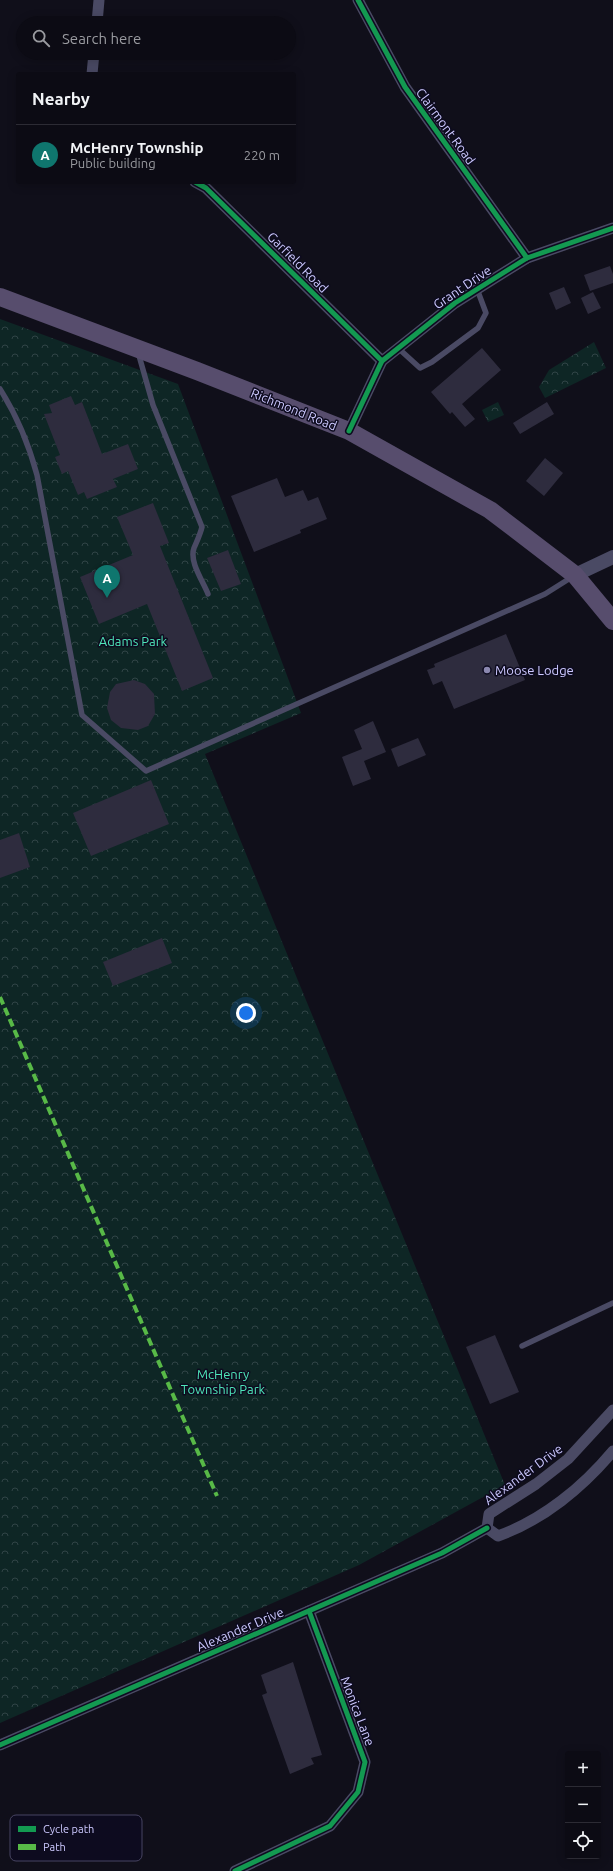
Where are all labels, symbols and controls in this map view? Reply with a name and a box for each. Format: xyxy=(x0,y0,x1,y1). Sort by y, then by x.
search box xyxy=(16,16,296,60)
icon: search xyxy=(30,27,52,49)
text: Search here xyxy=(62,30,141,47)
street label: Clairmont Road xyxy=(414,85,478,167)
text: Nearby xyxy=(32,89,90,108)
text: McHenry Township xyxy=(70,139,204,156)
text: A xyxy=(40,148,50,162)
text: 220 m xyxy=(244,148,280,162)
text: Public building xyxy=(70,156,156,170)
street label: Garfield Road xyxy=(265,229,331,295)
street label: Grant Drive xyxy=(431,263,493,311)
street label: Richmond Road xyxy=(249,385,339,433)
pin: A xyxy=(94,565,120,598)
park label: Adams Park xyxy=(99,634,168,648)
place label: Moose Lodge xyxy=(495,663,574,677)
marker: Moose Lodge xyxy=(482,665,492,675)
your location xyxy=(236,1003,256,1023)
park label: McHenry Township Park xyxy=(181,1367,266,1396)
street label: Alexander Drive xyxy=(481,1441,565,1507)
street label: Alexander Drive xyxy=(194,1604,286,1654)
street label: Monica Lane xyxy=(338,1674,378,1748)
map controls xyxy=(565,1751,601,1859)
button: + xyxy=(565,1751,601,1787)
button: − xyxy=(565,1787,601,1823)
legend xyxy=(10,1815,142,1861)
text: Cycle path xyxy=(43,1823,94,1835)
button: locate xyxy=(565,1823,601,1859)
text: Path xyxy=(43,1841,66,1853)

